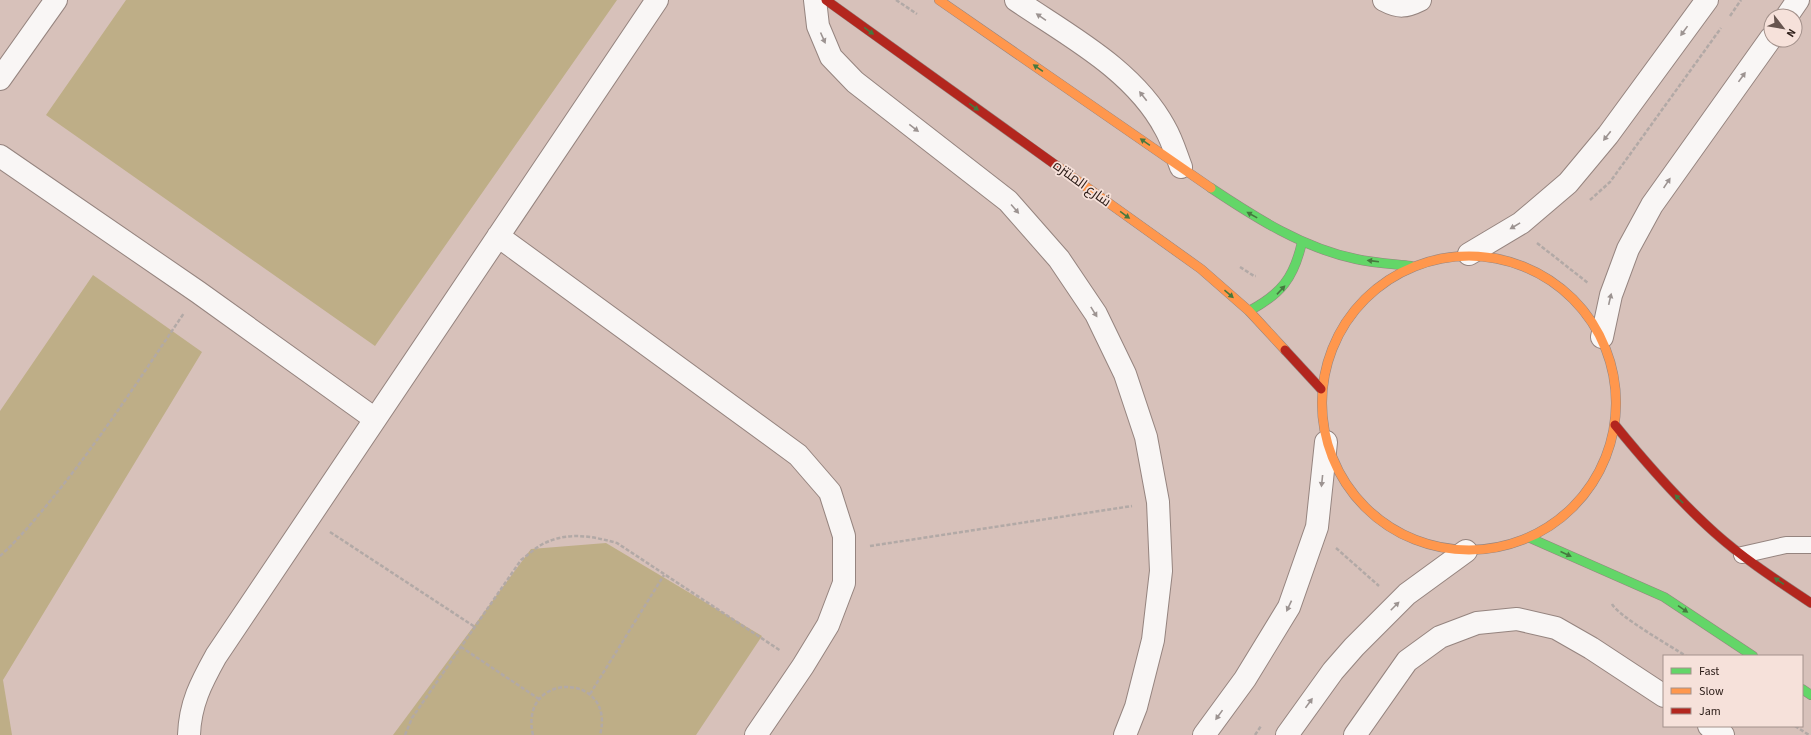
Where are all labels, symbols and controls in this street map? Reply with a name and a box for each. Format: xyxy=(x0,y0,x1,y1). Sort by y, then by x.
north arrow xyxy=(1763,8,1803,48)
one-way arrow xyxy=(1036,13,1046,21)
one-way arrow xyxy=(1680,26,1688,37)
text: N xyxy=(1783,26,1799,40)
one-way arrow xyxy=(863,27,874,35)
one-way arrow xyxy=(820,32,826,43)
one-way arrow xyxy=(1032,64,1043,72)
one-way arrow xyxy=(1738,72,1746,82)
one-way arrow xyxy=(1139,91,1148,102)
one-way arrow xyxy=(969,103,980,111)
one-way arrow xyxy=(908,124,919,132)
one-way arrow xyxy=(1603,131,1611,142)
one-way arrow xyxy=(1139,138,1150,146)
street label: شارع المنتزه xyxy=(1049,156,1115,212)
one-way arrow xyxy=(1663,178,1671,188)
one-way arrow xyxy=(1010,204,1019,215)
one-way arrow xyxy=(1120,211,1131,219)
one-way arrow xyxy=(1247,212,1258,218)
one-way arrow xyxy=(1509,223,1521,230)
one-way arrow xyxy=(1367,258,1379,264)
one-way arrow xyxy=(1276,285,1285,295)
one-way arrow xyxy=(1223,289,1234,298)
one-way arrow xyxy=(1608,293,1614,305)
one-way arrow xyxy=(1090,307,1098,317)
one-way arrow xyxy=(1319,475,1325,487)
one-way arrow xyxy=(1674,494,1684,504)
one-way arrow xyxy=(1560,551,1572,557)
one-way arrow xyxy=(1774,577,1784,585)
one-way arrow xyxy=(1286,600,1292,612)
one-way arrow xyxy=(1390,601,1400,611)
one-way arrow xyxy=(1677,606,1688,613)
legend xyxy=(1663,655,1803,727)
text: Fast xyxy=(1699,663,1719,680)
text: Slow xyxy=(1699,683,1724,700)
one-way arrow xyxy=(1305,698,1313,708)
text: Jam xyxy=(1699,703,1721,720)
one-way arrow xyxy=(1215,710,1223,720)

